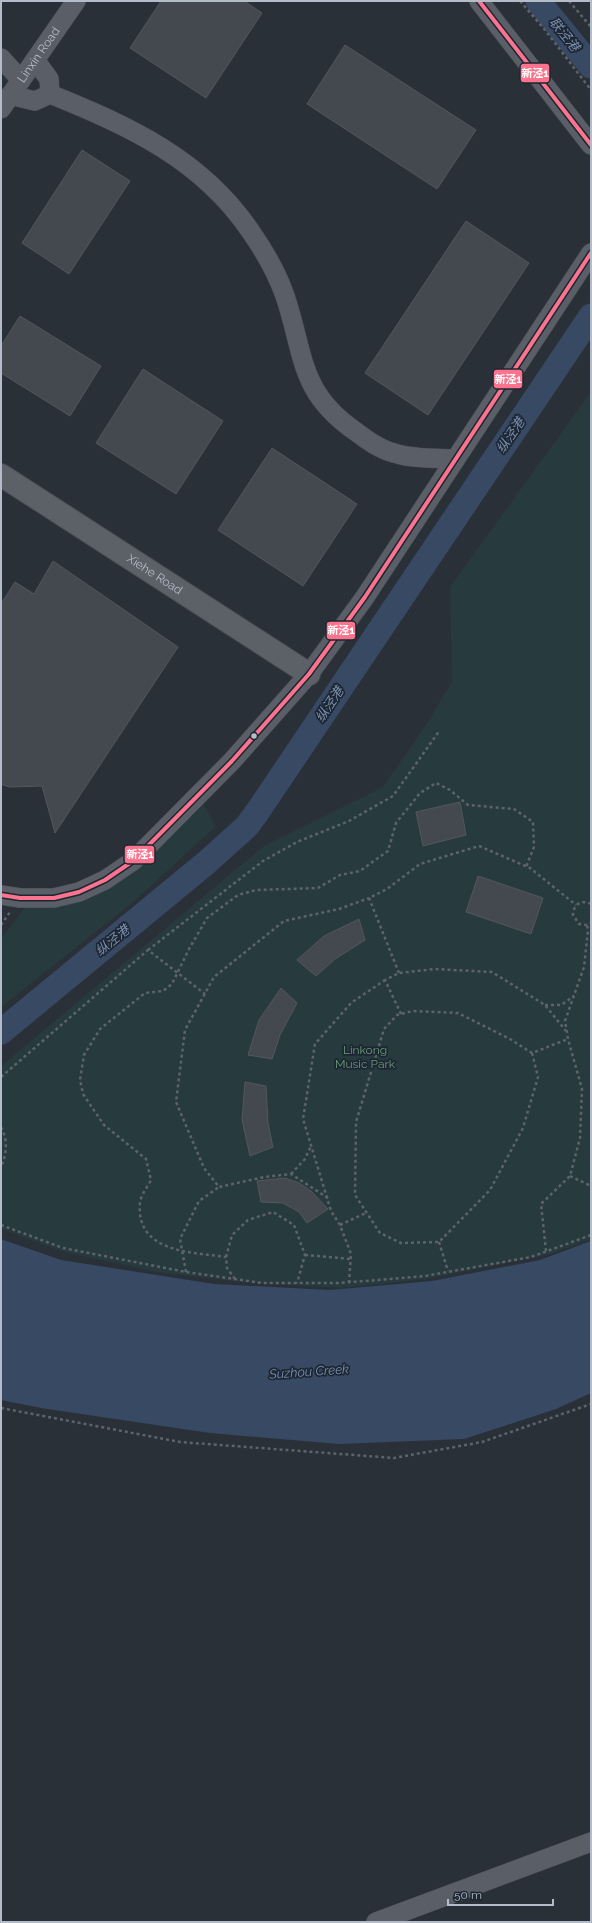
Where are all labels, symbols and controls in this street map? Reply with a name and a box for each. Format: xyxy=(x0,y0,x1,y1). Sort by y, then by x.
water label: 联泾港 xyxy=(547,14,584,56)
street label: Linxin Road xyxy=(15,24,63,85)
line badge: 新泾1 xyxy=(520,63,550,83)
text: 新泾1 xyxy=(521,67,549,80)
line badge: 新泾1 xyxy=(493,369,523,389)
text: 新泾1 xyxy=(494,373,522,386)
water label: 纵泾港 xyxy=(493,413,529,456)
street label: Xiehe Road xyxy=(124,551,185,597)
line badge: 新泾1 xyxy=(326,621,356,640)
text: 新泾1 xyxy=(327,624,355,637)
water label: 纵泾港 xyxy=(312,682,348,725)
unlabelled marker xyxy=(249,731,259,741)
line badge: 新泾1 xyxy=(124,845,155,864)
text: 新泾1 xyxy=(126,848,154,861)
water label: 纵泾港 xyxy=(92,921,134,958)
park label: Linkong Music Park xyxy=(335,1043,396,1071)
water label: Suzhou Creek xyxy=(268,1361,350,1382)
scale bar xyxy=(448,1881,553,1907)
text: 50 m xyxy=(454,1888,482,1902)

